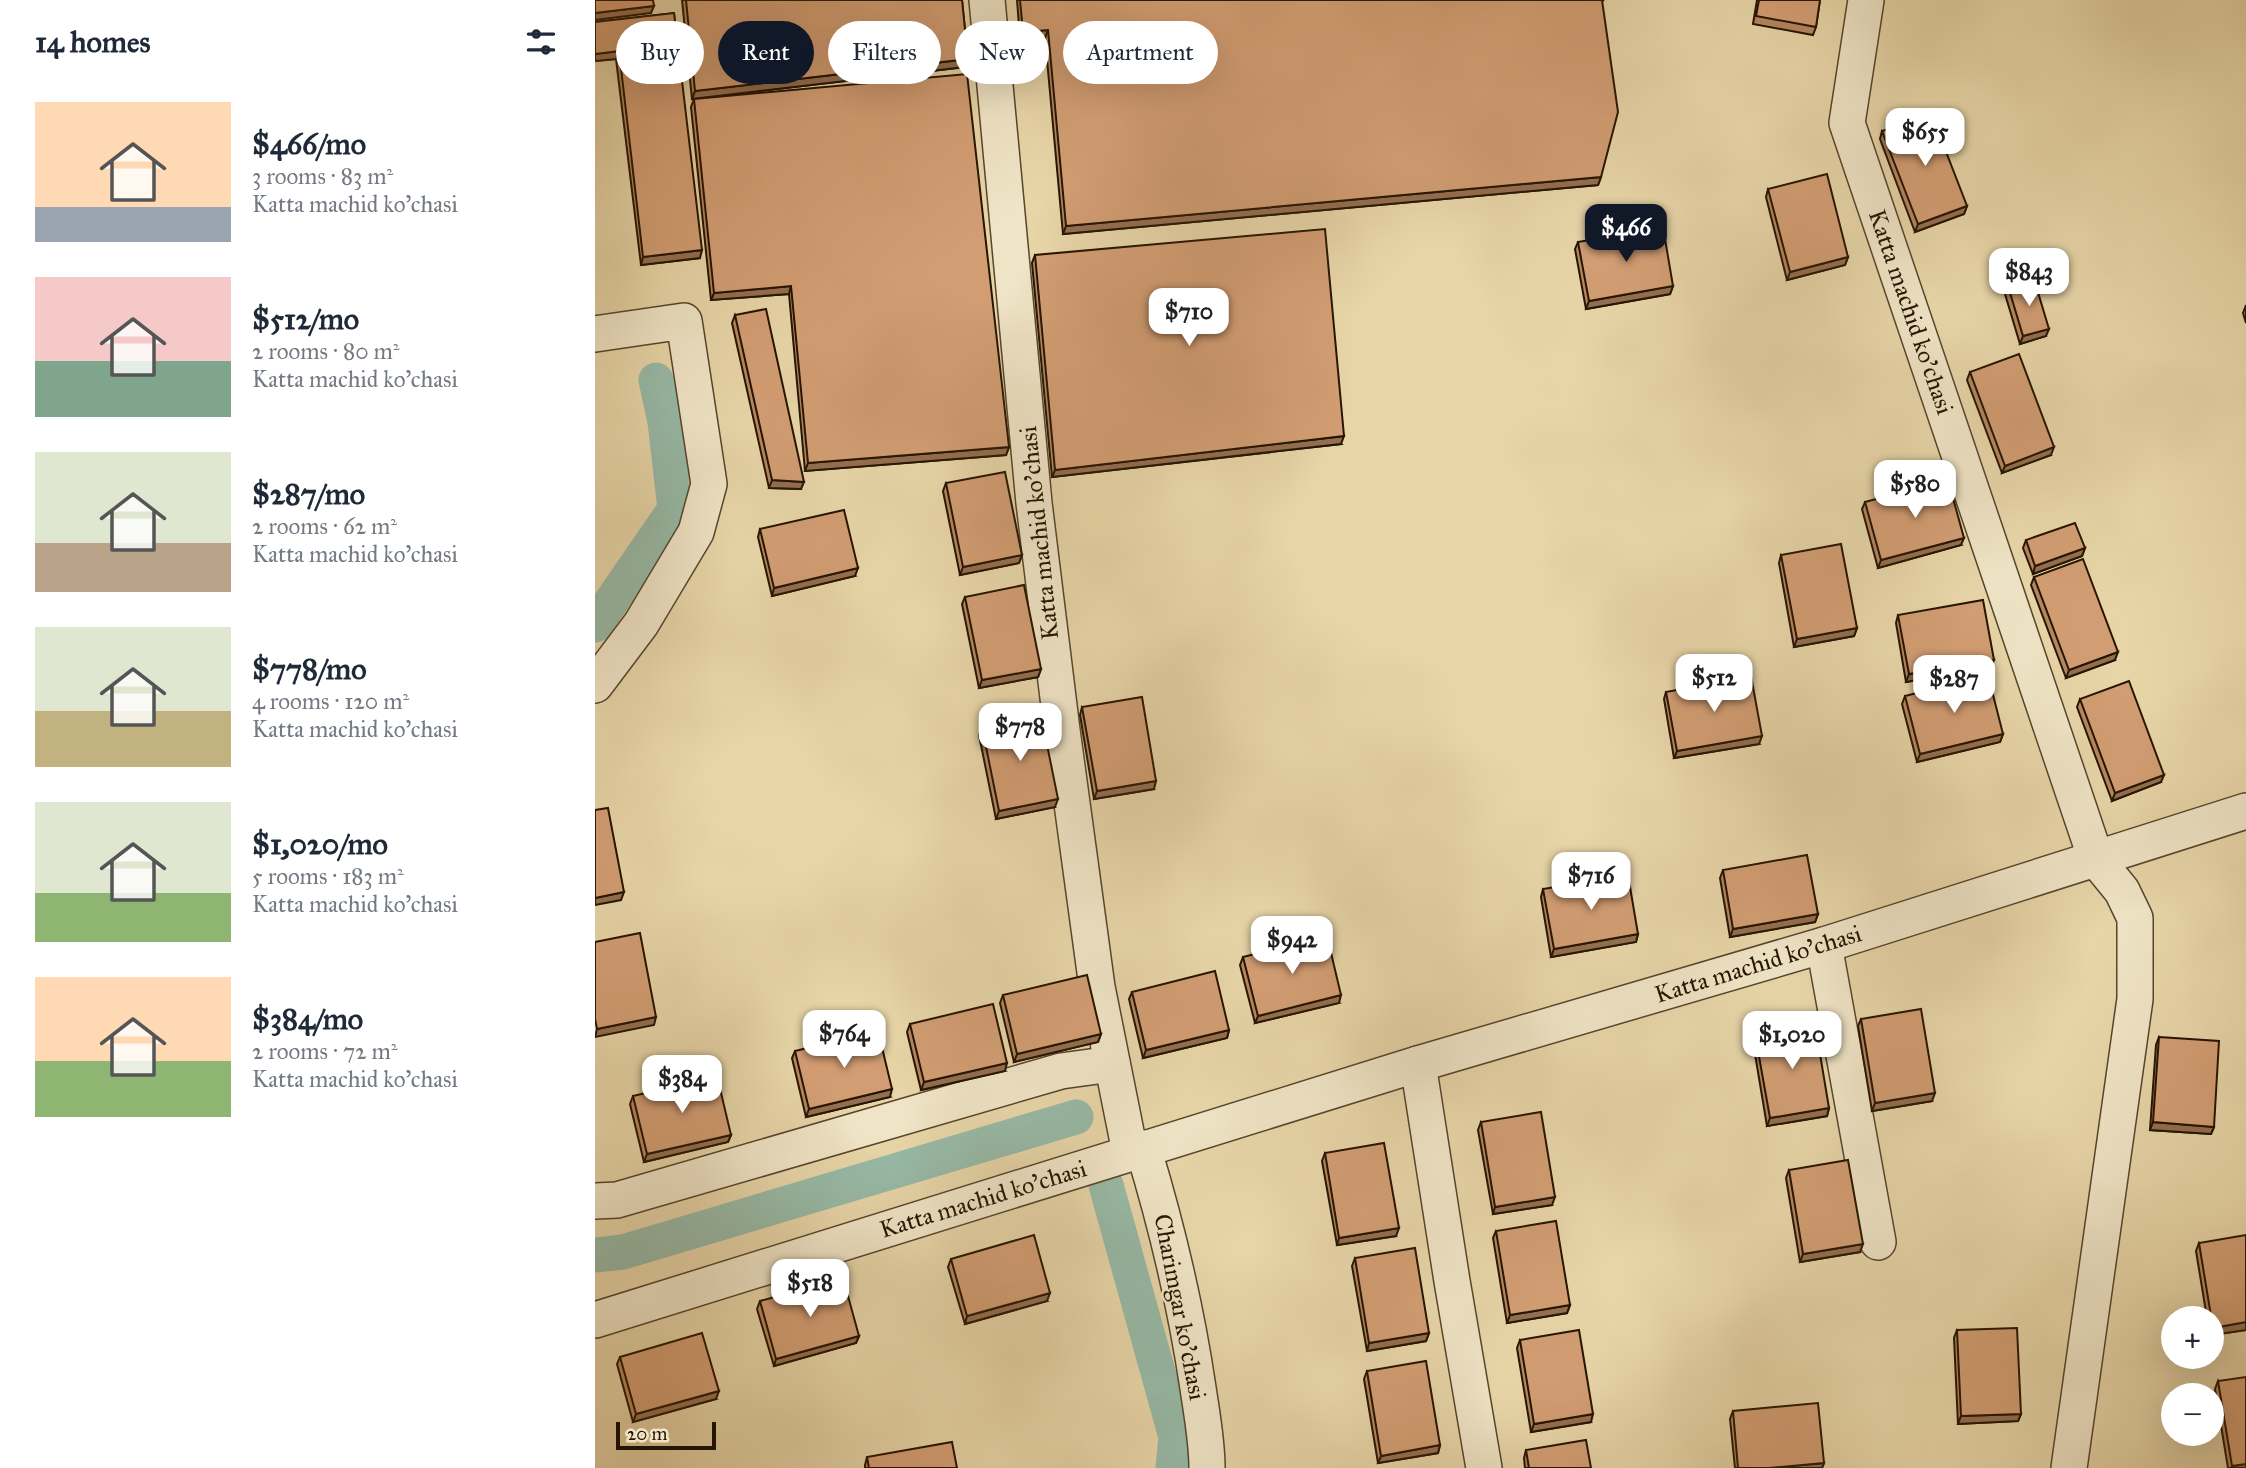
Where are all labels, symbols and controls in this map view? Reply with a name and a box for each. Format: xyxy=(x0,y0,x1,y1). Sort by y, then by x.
chip: Buy xyxy=(616,21,704,84)
chip: Rent xyxy=(718,21,814,84)
chip: Filters xyxy=(828,21,941,84)
chip: New xyxy=(955,21,1049,84)
chip: Apartment xyxy=(1063,21,1218,84)
icon: filters xyxy=(522,23,560,61)
text: 14 homes xyxy=(35,24,150,60)
pin: $655 xyxy=(1884,108,1966,168)
text: $655 xyxy=(1902,117,1948,145)
text: $466/mo xyxy=(252,126,366,162)
icon: home xyxy=(91,130,175,214)
text: 3 rooms · 83 m² xyxy=(252,162,393,190)
text: Katta machid ko'chasi xyxy=(252,190,458,218)
pin: $466 xyxy=(1585,204,1667,264)
street label: Katta machid ko'chasi xyxy=(1862,206,1960,419)
text: $466 xyxy=(1601,213,1651,241)
pin: $843 xyxy=(1988,248,2070,308)
text: $843 xyxy=(2005,257,2053,285)
pin: $710 xyxy=(1148,288,1230,348)
text: $710 xyxy=(1165,297,1213,325)
text: $512/mo xyxy=(252,301,359,337)
icon: home xyxy=(91,305,175,389)
text: 2 rooms · 80 m² xyxy=(252,337,399,365)
text: Katta machid ko'chasi xyxy=(252,365,458,393)
street label: Katta machid ko'chasi xyxy=(1013,424,1065,641)
pin: $580 xyxy=(1874,461,1956,520)
text: $580 xyxy=(1890,469,1940,497)
text: $287/mo xyxy=(252,476,365,512)
icon: home xyxy=(91,480,175,564)
text: 2 rooms · 62 m² xyxy=(252,512,397,540)
text: Katta machid ko'chasi xyxy=(252,540,458,568)
text: $778/mo xyxy=(252,651,367,687)
pin: $512 xyxy=(1673,654,1755,714)
icon: home xyxy=(91,655,175,739)
pin: $287 xyxy=(1913,656,1995,715)
text: $512 xyxy=(1692,663,1736,691)
text: $287 xyxy=(1929,664,1979,692)
text: 4 rooms · 120 m² xyxy=(252,687,409,715)
pin: $778 xyxy=(979,704,1061,763)
text: $778 xyxy=(995,712,1045,740)
text: Katta machid ko'chasi xyxy=(252,715,458,743)
text: $1,020/mo xyxy=(252,826,388,862)
icon: home xyxy=(91,830,175,914)
pin: $716 xyxy=(1550,852,1632,912)
text: $716 xyxy=(1568,861,1614,889)
text: 5 rooms · 183 m² xyxy=(252,862,404,890)
text: Katta machid ko'chasi xyxy=(252,890,458,918)
pin: $942 xyxy=(1251,916,1333,976)
street label: Katta machid ko'chasi xyxy=(1651,918,1865,1010)
text: $942 xyxy=(1267,925,1317,953)
text: $384/mo xyxy=(252,1001,363,1037)
icon: home xyxy=(91,1005,175,1089)
pin: $764 xyxy=(803,1010,885,1070)
pin: $1,020 xyxy=(1735,1012,1849,1071)
text: $764 xyxy=(819,1019,869,1047)
text: $1,020 xyxy=(1759,1020,1825,1048)
text: 2 rooms · 72 m² xyxy=(252,1037,397,1065)
pin: $384 xyxy=(641,1056,723,1115)
text: $384 xyxy=(658,1064,706,1092)
text: Katta machid ko'chasi xyxy=(252,1065,458,1093)
street label: Katta machid ko'chasi xyxy=(876,1153,1090,1245)
street label: Charimgar ko'chasi xyxy=(1147,1211,1213,1403)
pin: $518 xyxy=(769,1260,851,1319)
text: $518 xyxy=(787,1268,833,1296)
map controls xyxy=(2161,1306,2224,1446)
button: + xyxy=(2161,1306,2224,1369)
button: − xyxy=(2161,1383,2224,1446)
scale bar xyxy=(616,1419,716,1451)
text: 20 m xyxy=(627,1422,668,1445)

